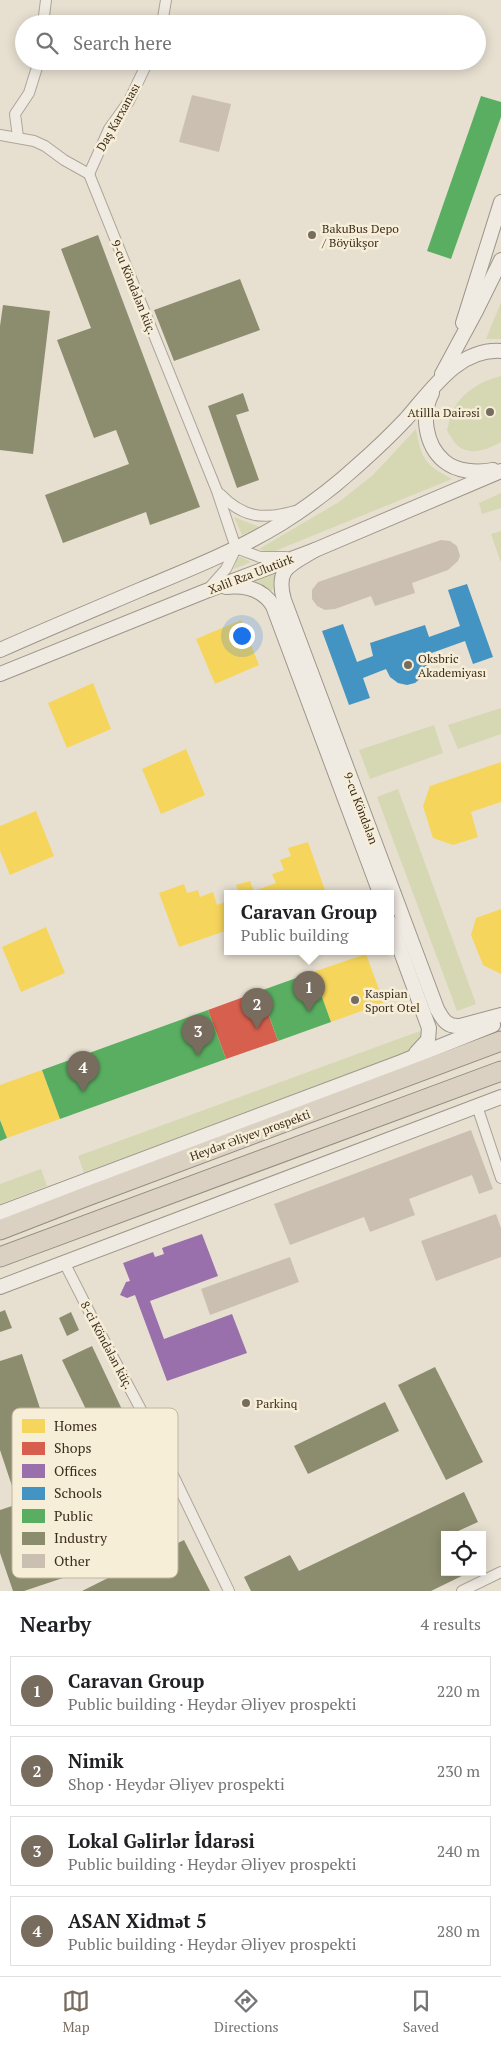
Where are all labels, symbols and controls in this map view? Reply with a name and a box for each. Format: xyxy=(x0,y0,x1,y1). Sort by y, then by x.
search box xyxy=(15,15,486,70)
icon: search xyxy=(33,29,61,57)
text: Search here xyxy=(73,30,172,55)
street label: Daş Karxanası xyxy=(93,80,143,154)
place label: BakuBus Depo / Böyükşor xyxy=(321,221,399,250)
marker: BakuBus Depo / Böyükşor xyxy=(306,229,318,241)
street label: 9-cu Köndələn küç. xyxy=(108,237,160,337)
place label: Atillla Dairəsi xyxy=(408,405,480,420)
marker: Atillla Dairəsi xyxy=(484,406,496,418)
street label: Xəlil Rza Ulutürk xyxy=(206,551,296,597)
your location xyxy=(229,623,255,649)
place label: Oksbric Akademiyası xyxy=(418,651,486,680)
marker: Oksbric Akademiyası xyxy=(402,659,414,671)
street label: 9-cu Köndələn xyxy=(340,770,382,846)
popup xyxy=(224,890,394,955)
text: Caravan Group xyxy=(241,899,377,924)
text: Public building xyxy=(241,924,348,946)
pin: 1 xyxy=(293,971,325,1012)
place label: Kaspian Sport Otel xyxy=(365,986,420,1015)
pin: 2 xyxy=(241,988,273,1029)
marker: Kaspian Sport Otel xyxy=(349,994,361,1006)
pin: 3 xyxy=(182,1015,214,1056)
pin: 4 xyxy=(67,1051,99,1092)
street label: Heydər Əliyev prospekti xyxy=(188,1106,313,1164)
street label: 8-ci Köndələn küç. xyxy=(77,1298,137,1392)
place label: Parkinq xyxy=(256,1396,298,1411)
marker: Parkinq xyxy=(240,1397,252,1409)
legend xyxy=(12,1408,178,1578)
text: Homes xyxy=(54,1416,97,1435)
text: Shops xyxy=(54,1438,91,1457)
text: Offices xyxy=(54,1461,97,1480)
text: Schools xyxy=(54,1483,102,1502)
text: Public xyxy=(54,1506,93,1525)
text: Industry xyxy=(54,1528,108,1547)
map controls xyxy=(441,1531,486,1576)
button: locate xyxy=(441,1531,486,1576)
text: Other xyxy=(54,1551,91,1570)
text: Nearby xyxy=(20,1610,91,1638)
text: 4 results xyxy=(421,1613,481,1635)
text: Caravan Group xyxy=(68,1668,204,1693)
text: 1 xyxy=(32,1680,42,1702)
text: 220 m xyxy=(437,1680,480,1702)
text: Public building · Heydər Əliyev prospekti xyxy=(68,1693,357,1715)
text: Nimik xyxy=(68,1748,124,1773)
text: 2 xyxy=(32,1760,42,1782)
text: 230 m xyxy=(437,1760,480,1782)
text: Shop · Heydər Əliyev prospekti xyxy=(68,1773,285,1795)
text: Lokal Gəlirlər İdarəsi xyxy=(68,1828,255,1853)
text: 3 xyxy=(32,1840,42,1862)
text: 240 m xyxy=(437,1840,480,1862)
text: Public building · Heydər Əliyev prospekti xyxy=(68,1853,357,1875)
text: ASAN Xidmət 5 xyxy=(68,1908,207,1933)
text: 4 xyxy=(32,1920,42,1942)
text: 280 m xyxy=(437,1920,480,1942)
text: Public building · Heydər Əliyev prospekti xyxy=(68,1933,357,1955)
tab: Map xyxy=(62,1987,90,2036)
tab: Directions xyxy=(214,1987,279,2036)
tab: Saved xyxy=(403,1987,439,2036)

